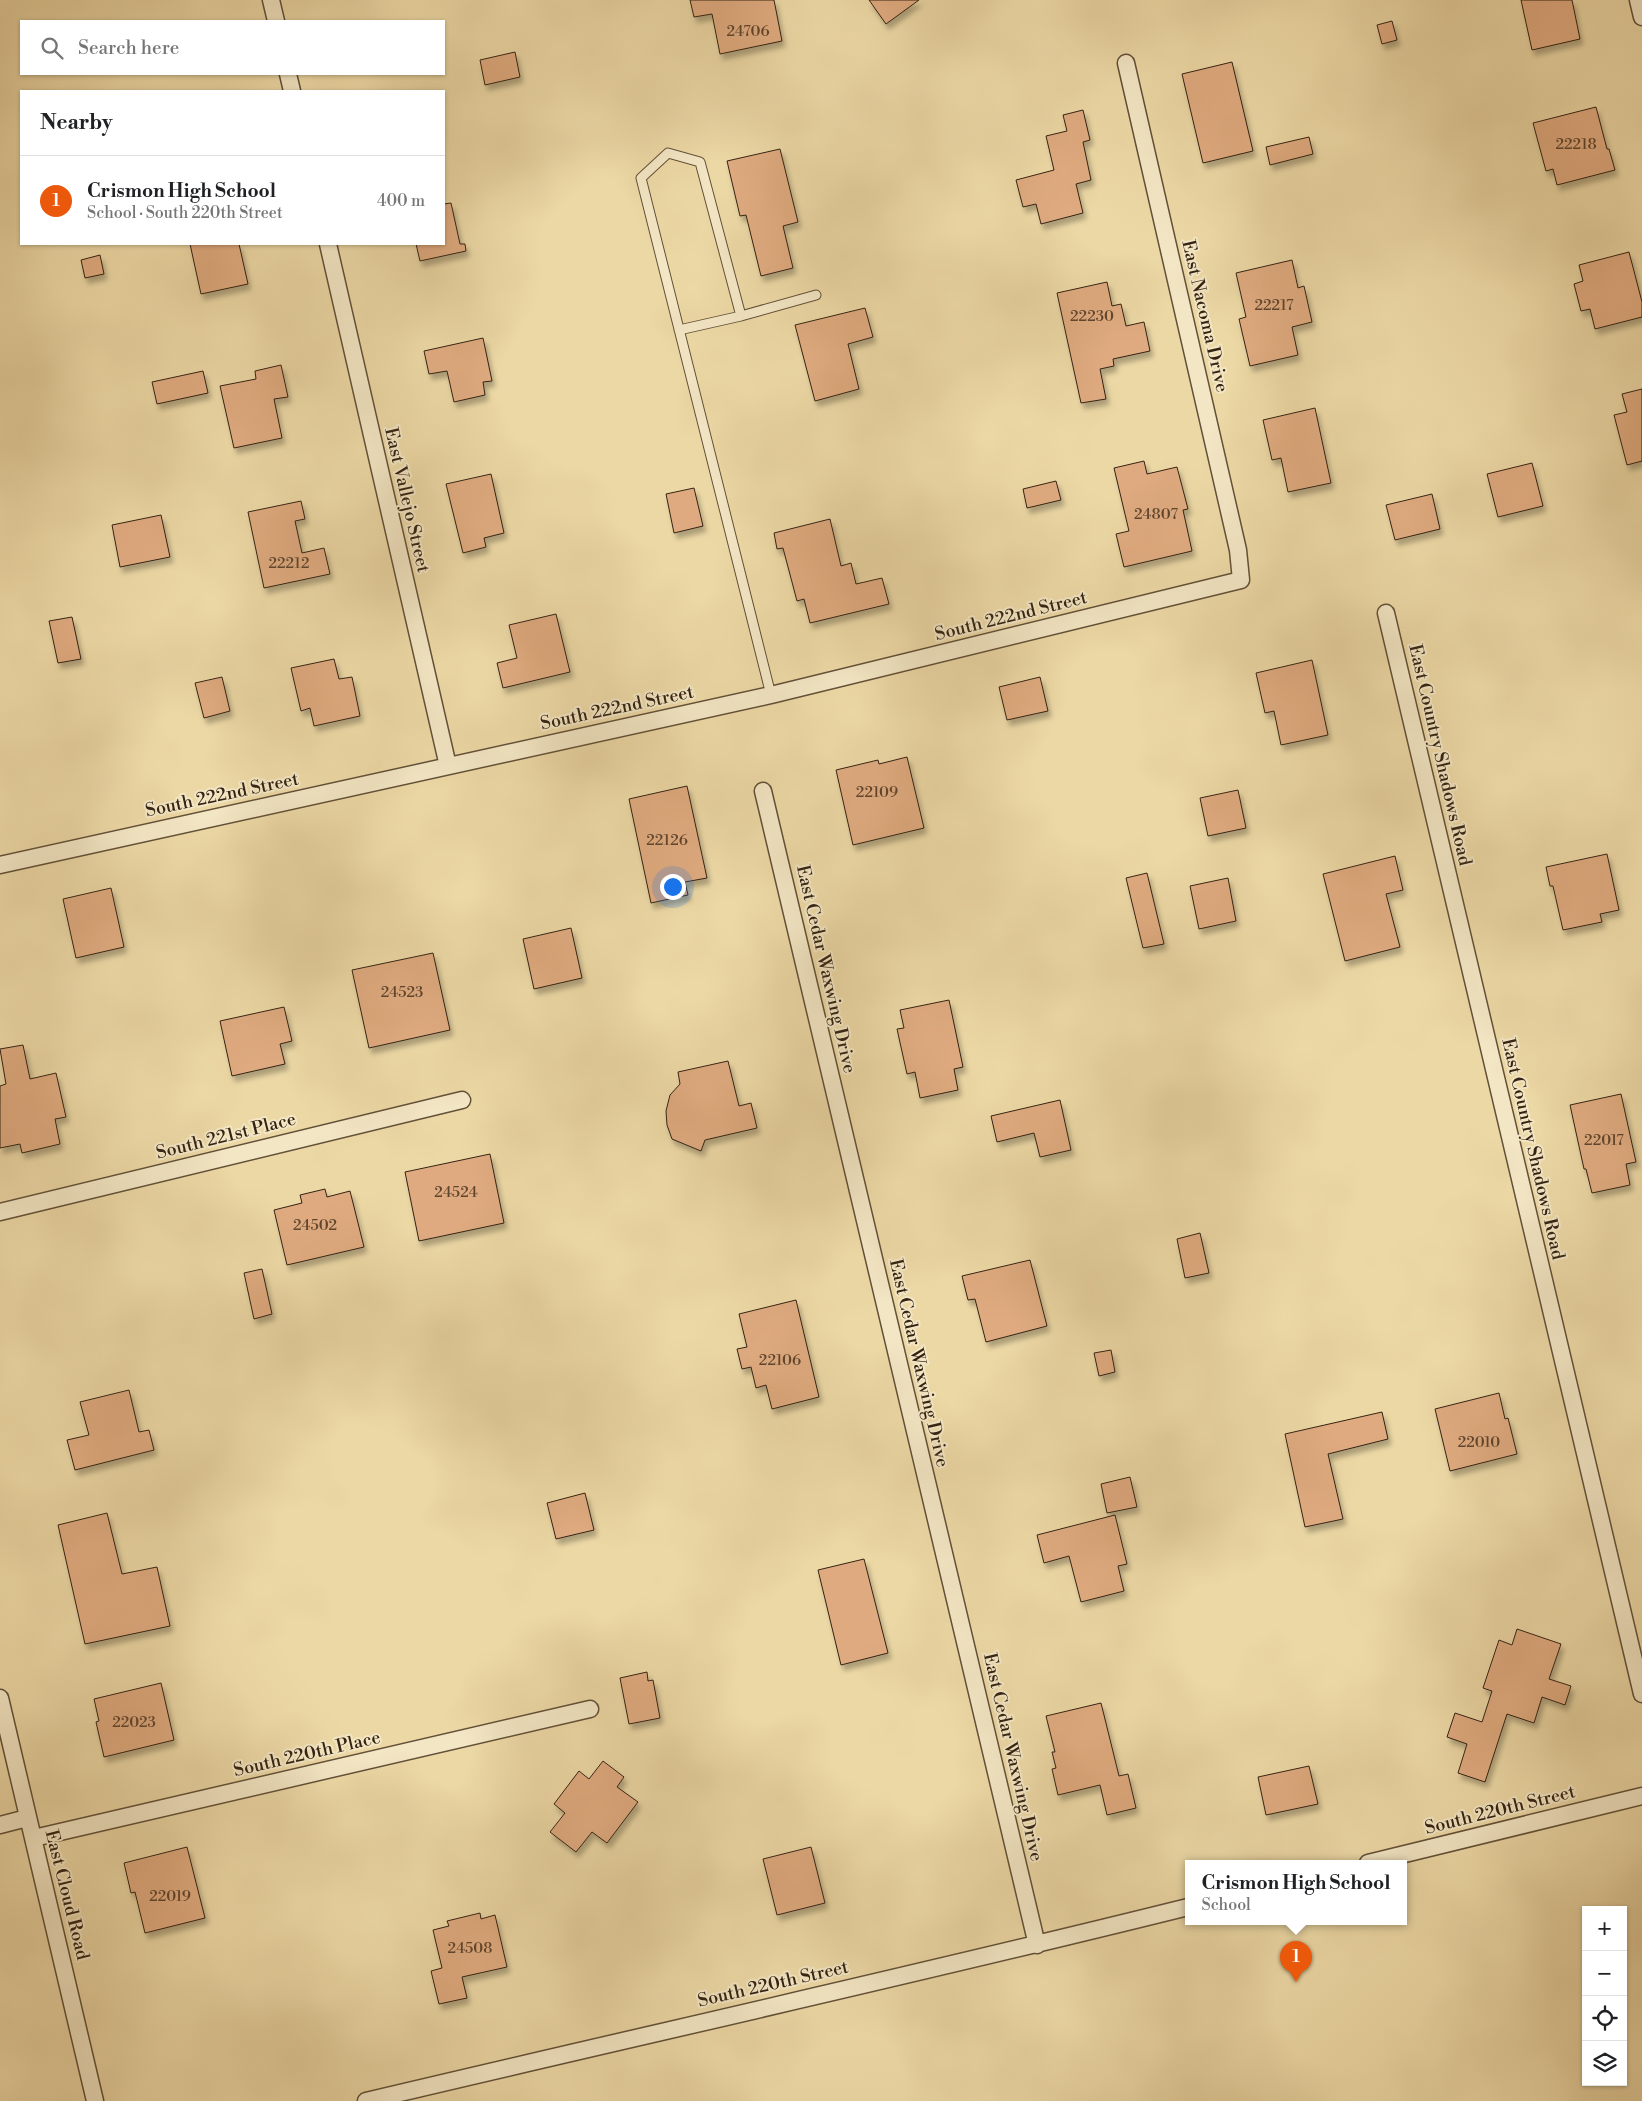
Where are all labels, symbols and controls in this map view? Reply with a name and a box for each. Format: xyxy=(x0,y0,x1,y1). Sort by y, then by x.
search box xyxy=(20,20,445,75)
house number: 24706 xyxy=(726,22,770,41)
icon: search xyxy=(38,34,66,62)
text: Search here xyxy=(78,36,179,60)
text: Nearby xyxy=(40,110,113,136)
house number: 22218 xyxy=(1555,135,1597,154)
text: Crismon High School xyxy=(87,179,276,203)
text: 1 xyxy=(52,191,60,211)
text: 400 m xyxy=(377,191,425,211)
text: School · South 220th Street xyxy=(87,203,283,223)
street label: East Nacoma Drive xyxy=(1176,238,1234,394)
house number: 22217 xyxy=(1254,296,1294,315)
house number: 22230 xyxy=(1070,307,1114,326)
street label: East Vallejo Street xyxy=(379,425,435,576)
house number: 24807 xyxy=(1134,505,1178,524)
house number: 22212 xyxy=(268,554,310,573)
street label: South 222nd Street xyxy=(933,586,1090,646)
street label: East Country Shadows Road xyxy=(1403,642,1477,869)
street label: South 222nd Street xyxy=(538,680,696,735)
street label: South 222nd Street xyxy=(143,767,301,822)
house number: 22109 xyxy=(856,783,898,802)
house number: 22126 xyxy=(646,831,688,850)
street label: East Cedar Waxwing Drive xyxy=(791,863,861,1075)
your location xyxy=(660,874,686,900)
house number: 24523 xyxy=(381,983,423,1002)
street label: East Country Shadows Road xyxy=(1496,1036,1570,1263)
street label: South 221st Place xyxy=(154,1108,298,1164)
house number: 22017 xyxy=(1584,1131,1624,1150)
house number: 24524 xyxy=(434,1183,478,1202)
house number: 24502 xyxy=(293,1216,337,1235)
street label: East Cedar Waxwing Drive xyxy=(884,1257,954,1469)
house number: 22106 xyxy=(759,1351,801,1370)
house number: 22010 xyxy=(1458,1433,1500,1452)
street label: East Cedar Waxwing Drive xyxy=(978,1651,1048,1863)
house number: 22023 xyxy=(112,1713,156,1732)
street label: South 220th Place xyxy=(231,1726,383,1782)
street label: South 220th Street xyxy=(1422,1780,1578,1840)
street label: East Cloud Road xyxy=(40,1827,94,1963)
popup xyxy=(1185,1860,1407,1925)
text: Crismon High School xyxy=(1201,1871,1391,1895)
house number: 22019 xyxy=(149,1887,191,1906)
text: School xyxy=(1201,1895,1251,1915)
map controls xyxy=(1582,1906,1627,2086)
button: + xyxy=(1582,1906,1627,1951)
house number: 24508 xyxy=(447,1939,493,1958)
pin: 1 xyxy=(1280,1941,1312,1982)
button: − xyxy=(1582,1951,1627,1996)
street label: South 220th Street xyxy=(695,1955,851,2013)
button: locate xyxy=(1582,1996,1627,2041)
button: layers xyxy=(1582,2041,1627,2086)

